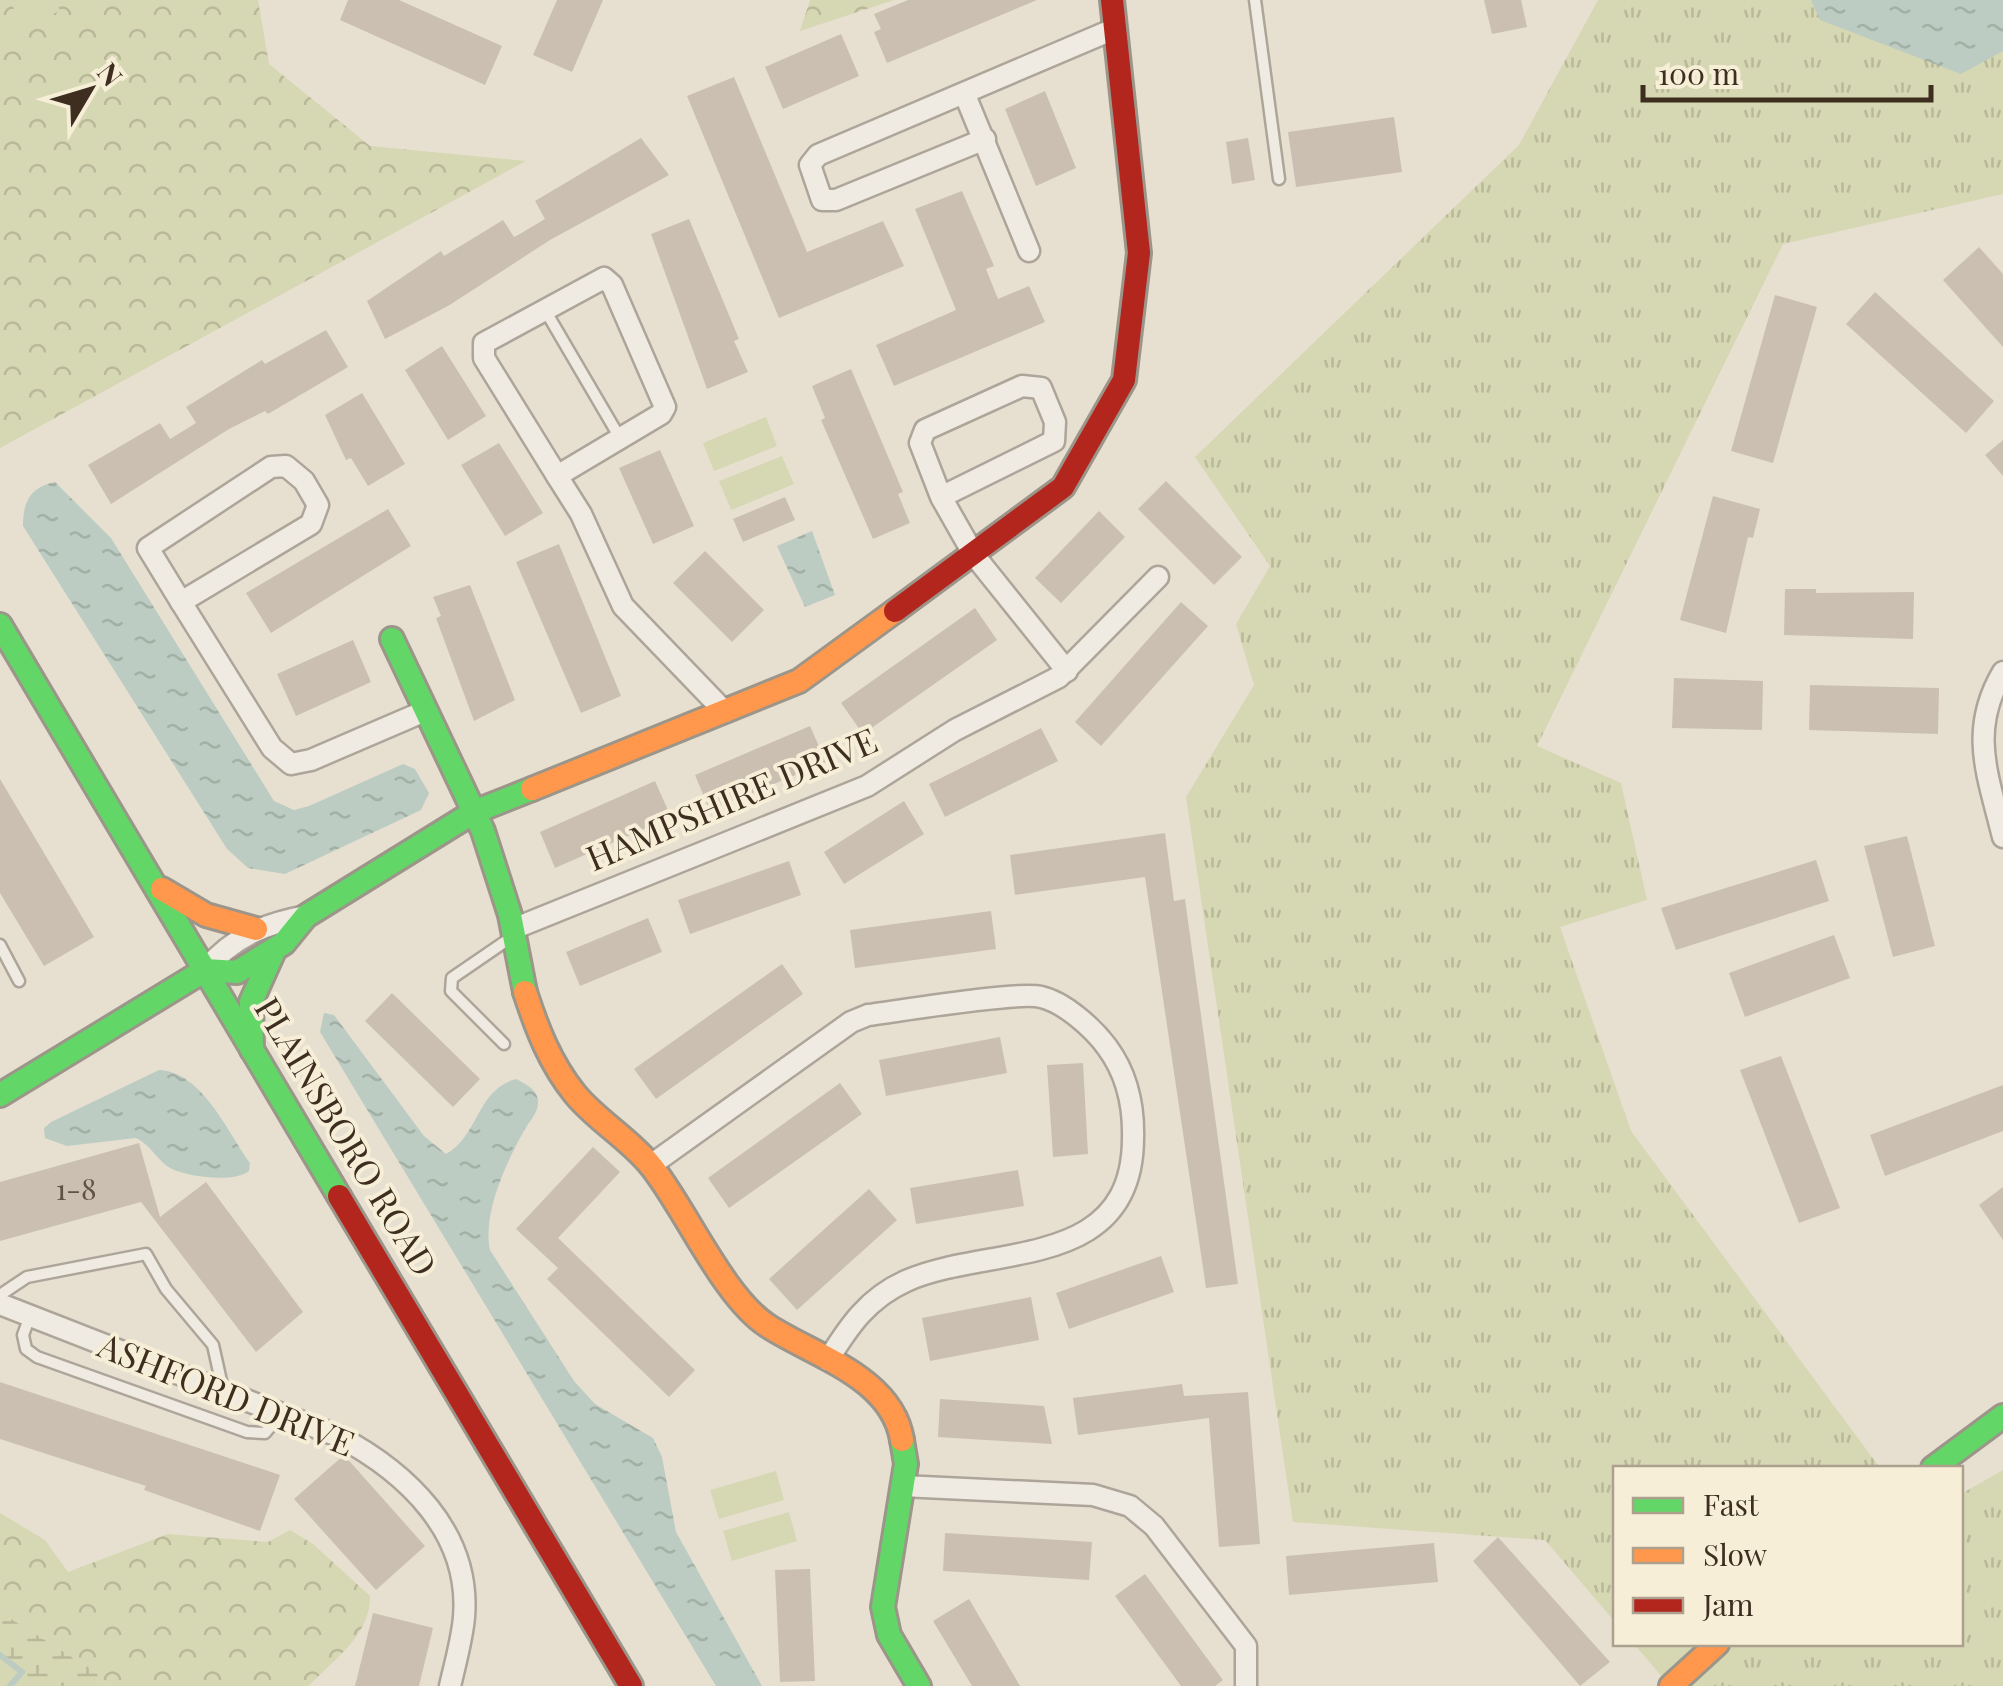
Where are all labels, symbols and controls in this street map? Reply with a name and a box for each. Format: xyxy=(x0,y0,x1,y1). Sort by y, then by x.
north arrow xyxy=(40,40,140,140)
scale bar xyxy=(1643,40,1930,102)
text: 100 m xyxy=(1658,53,1740,93)
text: N xyxy=(90,54,132,93)
street label: HAMPSHIRE DRIVE xyxy=(578,715,884,880)
street label: PLAINSBORO ROAD xyxy=(245,988,449,1284)
house number: 1-8 xyxy=(55,1168,97,1208)
street label: ASHFORD DRIVE xyxy=(91,1320,362,1465)
legend xyxy=(1613,1466,1963,1646)
text: Fast xyxy=(1703,1484,1759,1524)
text: Slow xyxy=(1703,1534,1768,1574)
text: Jam xyxy=(1702,1584,1754,1624)

